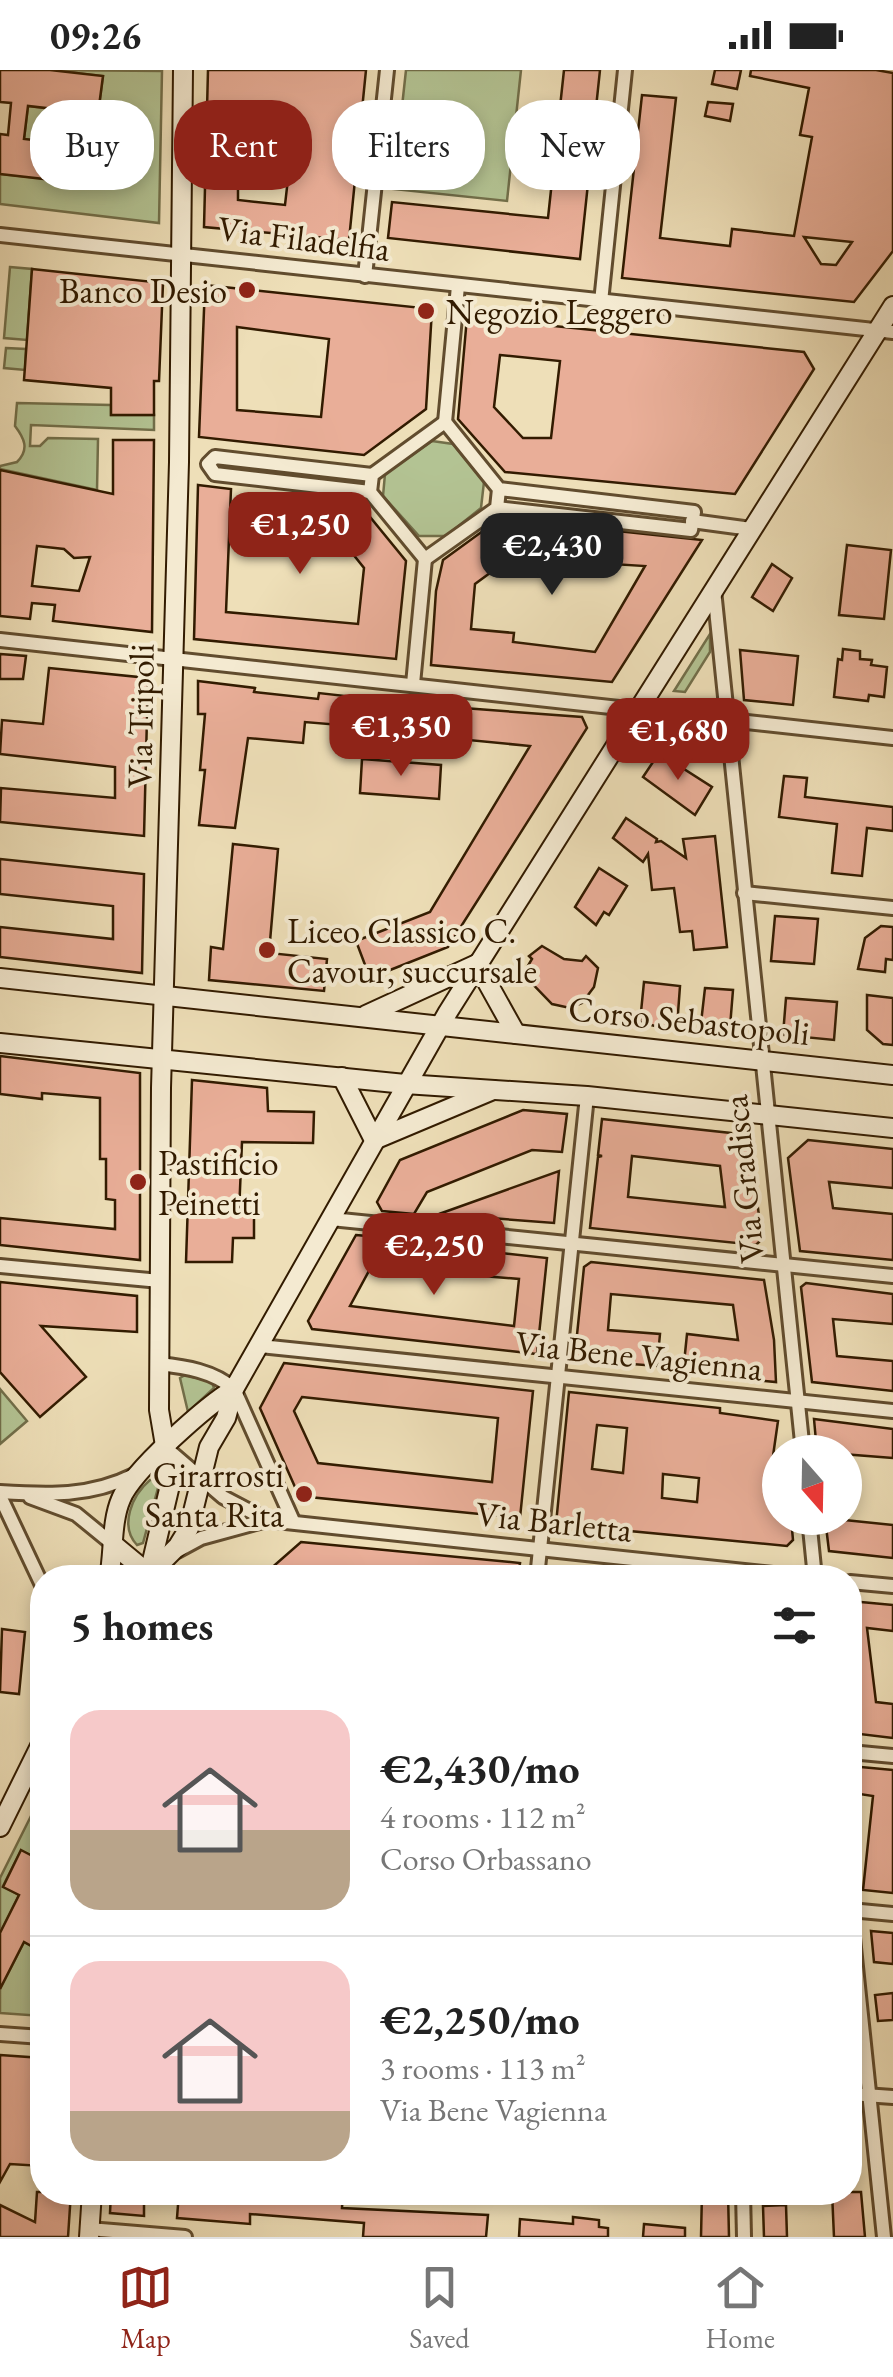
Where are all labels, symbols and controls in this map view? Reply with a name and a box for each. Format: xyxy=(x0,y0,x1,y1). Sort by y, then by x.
text: 09:26 xyxy=(50,11,141,60)
chip: Buy xyxy=(30,100,154,190)
chip: Rent xyxy=(174,100,312,190)
chip: Filters xyxy=(332,100,485,190)
chip: New xyxy=(505,100,640,190)
street label: Via Filadelfia xyxy=(215,205,393,271)
place label: Banco Desio xyxy=(59,268,227,313)
marker: Banco Desio xyxy=(236,279,258,301)
place label: Negozio Leggero xyxy=(446,289,673,334)
marker: Negozio Leggero xyxy=(415,300,437,322)
pin: €1,250 xyxy=(219,492,381,577)
text: €1,250 xyxy=(250,503,350,545)
pin: €2,430 xyxy=(471,513,633,598)
text: €2,430 xyxy=(502,524,602,566)
street label: Via Tripoli xyxy=(116,643,164,789)
pin: €1,350 xyxy=(320,694,482,779)
pin: €1,680 xyxy=(597,698,759,783)
text: €1,350 xyxy=(351,705,451,747)
text: €1,680 xyxy=(628,709,728,751)
place label: Liceo Classico C. Cavour, succursale xyxy=(287,908,537,993)
marker: Liceo Classico C. Cavour, succursale xyxy=(256,939,278,961)
street label: Corso Sebastopoli xyxy=(566,985,812,1055)
street label: Via Gradisca xyxy=(712,1093,774,1265)
place label: Pastificio Peinetti xyxy=(158,1140,279,1225)
marker: Pastificio Peinetti xyxy=(127,1171,149,1193)
pin: €2,250 xyxy=(353,1213,515,1298)
text: €2,250 xyxy=(384,1224,484,1266)
street label: Via Bene Vagienna xyxy=(513,1320,765,1390)
north arrow xyxy=(762,1435,862,1535)
map controls xyxy=(762,1435,862,1535)
place label: Girarrosti Santa Rita xyxy=(145,1452,284,1537)
marker: Girarrosti Santa Rita xyxy=(293,1483,315,1505)
street label: Via Barletta xyxy=(474,1490,634,1552)
text: 5 homes xyxy=(70,1598,213,1653)
icon: filters xyxy=(767,1598,822,1653)
text: €2,430/mo xyxy=(380,1741,580,1796)
icon: home xyxy=(150,1750,270,1870)
text: 4 rooms · 112 m² xyxy=(380,1796,586,1838)
text: Corso Orbassano xyxy=(380,1838,592,1880)
text: €2,250/mo xyxy=(380,1992,580,2047)
icon: home xyxy=(150,2001,270,2121)
text: 3 rooms · 113 m² xyxy=(380,2047,586,2089)
text: Via Bene Vagienna xyxy=(380,2089,607,2131)
tab: Map xyxy=(118,2260,173,2356)
tab: Saved xyxy=(409,2260,469,2356)
tab: Home xyxy=(706,2260,775,2356)

